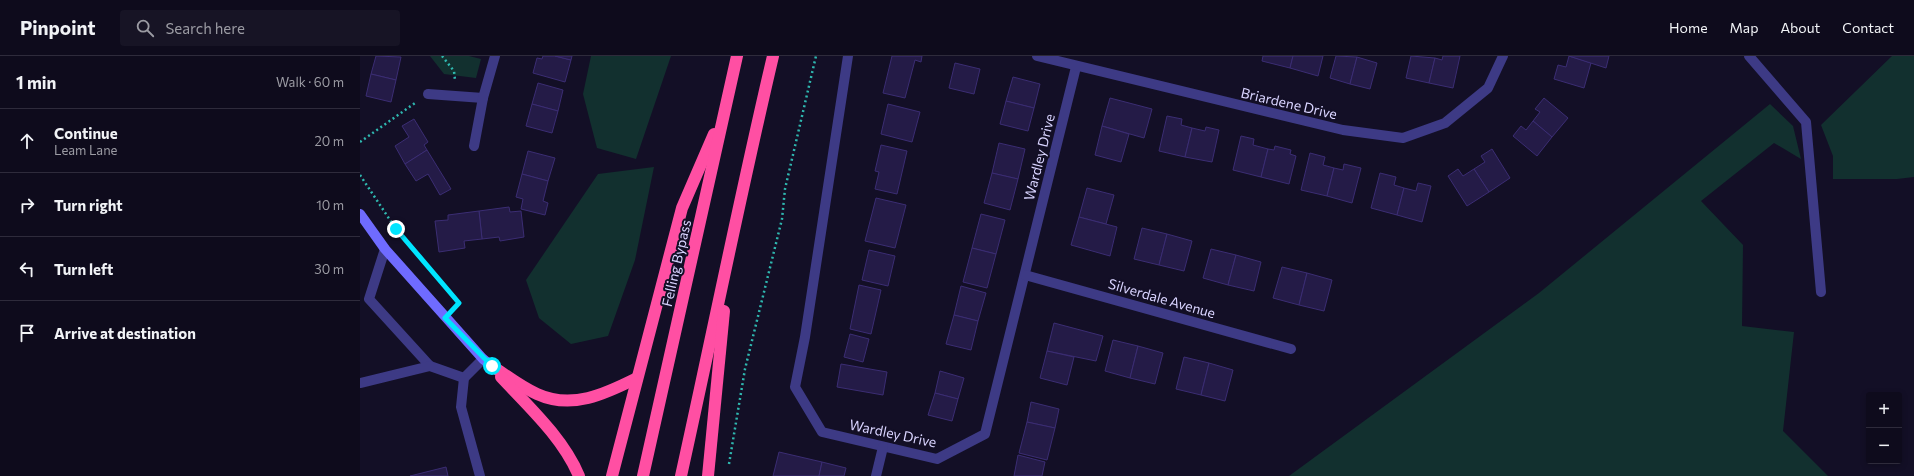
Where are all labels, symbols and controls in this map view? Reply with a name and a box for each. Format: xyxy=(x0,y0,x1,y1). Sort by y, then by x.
search box xyxy=(120,10,400,46)
text: Pinpoint xyxy=(20,16,96,39)
icon: search xyxy=(134,17,156,39)
text: Search here xyxy=(166,19,245,37)
text: Home xyxy=(1669,19,1708,36)
text: Map xyxy=(1730,19,1758,36)
text: About xyxy=(1780,19,1820,36)
text: Contact xyxy=(1842,19,1894,36)
text: 1 min xyxy=(16,72,56,93)
text: Walk · 60 m xyxy=(276,74,344,90)
street label: Briardene Drive xyxy=(1239,84,1339,122)
street label: Wardley Drive xyxy=(1020,112,1058,202)
text: Continue xyxy=(54,124,118,142)
icon: ahead xyxy=(16,130,38,152)
text: 20 m xyxy=(315,133,344,149)
text: Leam Lane xyxy=(54,142,117,158)
icon: right xyxy=(16,194,38,216)
text: Turn right xyxy=(54,196,123,214)
text: 10 m xyxy=(316,197,344,213)
street label: Felling Bypass xyxy=(658,218,694,308)
route end xyxy=(387,220,405,238)
icon: left xyxy=(16,258,38,280)
text: Turn left xyxy=(54,260,113,278)
text: 30 m xyxy=(314,261,344,277)
street label: Silverdale Avenue xyxy=(1106,275,1218,321)
icon: arrive xyxy=(16,322,38,344)
text: Arrive at destination xyxy=(54,324,196,342)
route start xyxy=(483,357,501,375)
map controls xyxy=(1866,392,1902,464)
button: + xyxy=(1866,392,1902,428)
street label: Wardley Drive xyxy=(848,415,938,451)
button: − xyxy=(1866,428,1902,464)

